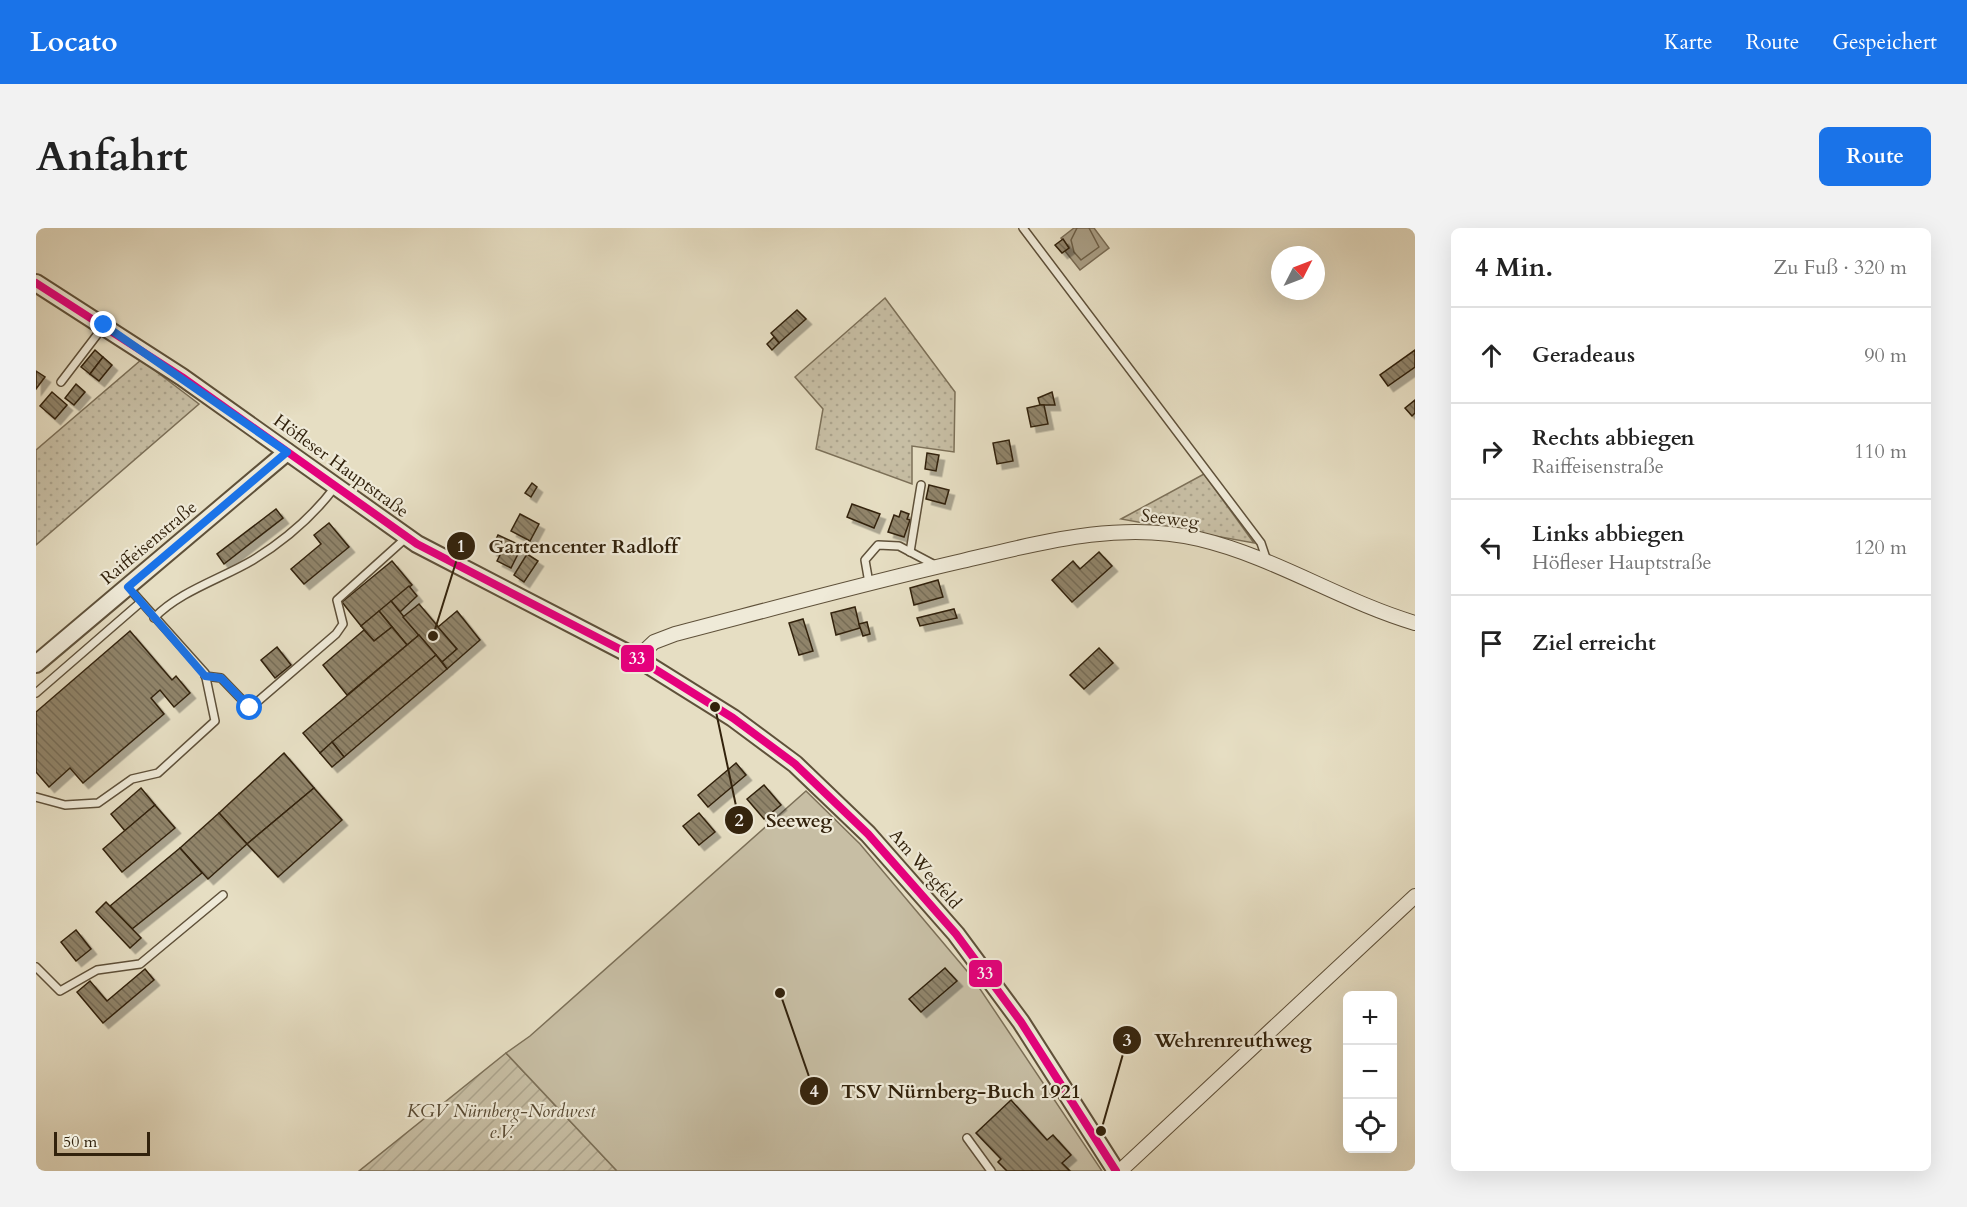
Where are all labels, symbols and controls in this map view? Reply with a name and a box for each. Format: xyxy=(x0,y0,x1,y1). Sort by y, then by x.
text: Locato xyxy=(30,23,118,61)
text: Karte xyxy=(1664,28,1713,57)
text: Route xyxy=(1746,28,1799,57)
text: Gespeichert xyxy=(1832,28,1937,57)
button: Route xyxy=(1819,127,1931,186)
text: Anfahrt xyxy=(36,128,188,185)
north arrow xyxy=(1271,246,1325,300)
text: 4 Min. xyxy=(1475,250,1553,285)
text: Zu Fuß · 320 m xyxy=(1773,254,1907,281)
route end xyxy=(90,311,116,337)
icon: ahead xyxy=(1475,339,1508,372)
text: Geradeaus xyxy=(1532,340,1635,370)
text: 90 m xyxy=(1864,342,1907,369)
street label: Höfleser Hauptstraße xyxy=(268,408,414,524)
text: Rechts abbiegen xyxy=(1532,423,1695,453)
icon: right xyxy=(1475,435,1508,468)
text: 110 m xyxy=(1854,438,1907,465)
text: Raiffeisenstraße xyxy=(1532,453,1664,480)
street label: Raiffeisenstraße xyxy=(95,495,203,591)
street label: Seeweg xyxy=(1140,503,1201,535)
text: Links abbiegen xyxy=(1532,519,1684,549)
callout: Gartencenter Radloff xyxy=(446,527,689,565)
icon: left xyxy=(1475,531,1508,564)
text: Gartencenter Radloff xyxy=(488,533,681,560)
text: 1 xyxy=(456,534,466,559)
text: 120 m xyxy=(1854,534,1907,561)
text: Höfleser Hauptstraße xyxy=(1532,549,1712,576)
icon: arrive xyxy=(1475,627,1508,660)
text: Ziel erreicht xyxy=(1532,628,1656,658)
line badge: 33 xyxy=(620,644,655,673)
text: 33 xyxy=(629,648,645,670)
route start xyxy=(236,694,262,720)
callout: Seeweg xyxy=(724,801,844,839)
text: Seeweg xyxy=(766,807,832,834)
text: 2 xyxy=(734,808,744,833)
street label: Am Wegfeld xyxy=(883,824,967,915)
line badge: 33 xyxy=(968,959,1003,988)
text: 33 xyxy=(977,963,993,985)
map controls xyxy=(1343,991,1397,1153)
button: + xyxy=(1343,991,1397,1045)
callout: Wehrenreuthweg xyxy=(1112,1021,1324,1059)
text: Wehrenreuthweg xyxy=(1153,1027,1312,1054)
text: 3 xyxy=(1122,1028,1132,1053)
button: − xyxy=(1343,1045,1397,1099)
callout: TSV Nürnberg-Buch 1921 xyxy=(799,1072,1093,1110)
text: TSV Nürnberg-Buch 1921 xyxy=(841,1078,1081,1105)
text: 4 xyxy=(809,1079,819,1104)
park label: KGV Nürnberg-Nordwest e.V. xyxy=(407,1099,596,1145)
button: locate xyxy=(1343,1099,1397,1153)
scale bar xyxy=(54,1129,150,1156)
text: 50 m xyxy=(63,1131,97,1153)

